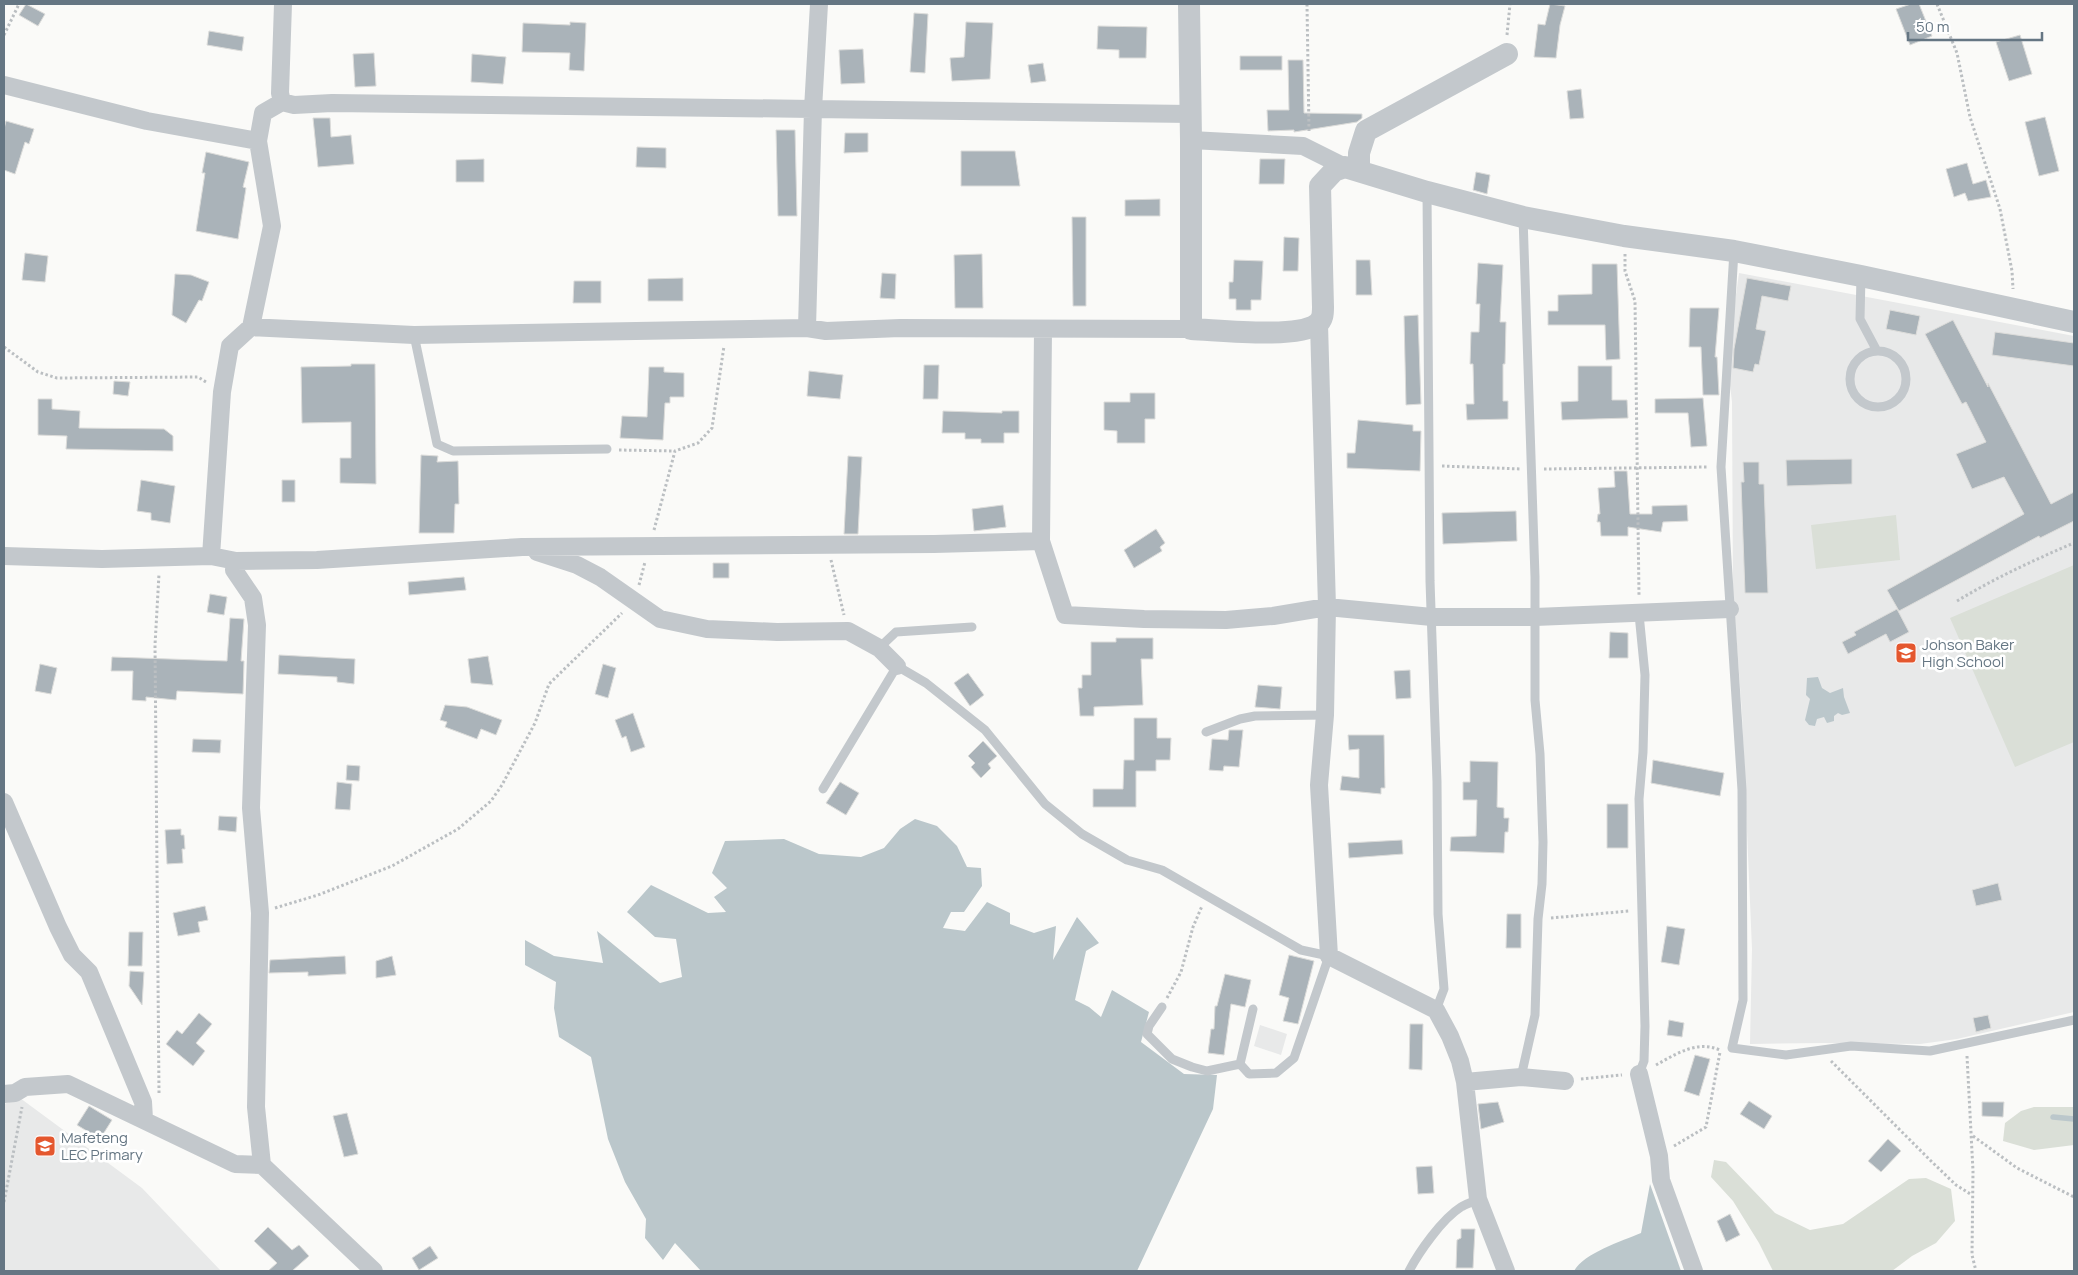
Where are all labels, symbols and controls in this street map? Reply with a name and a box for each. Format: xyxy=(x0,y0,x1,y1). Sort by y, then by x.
scale bar xyxy=(1908,10,2042,42)
text: 50 m xyxy=(1916,16,1950,37)
place label: Johson Baker High School xyxy=(1922,634,2015,672)
school or university icon: Johson Baker High School xyxy=(1894,641,1918,665)
place label: Mafeteng LEC Primary xyxy=(61,1127,143,1165)
school or university icon: Mafeteng LEC Primary xyxy=(33,1134,57,1158)

